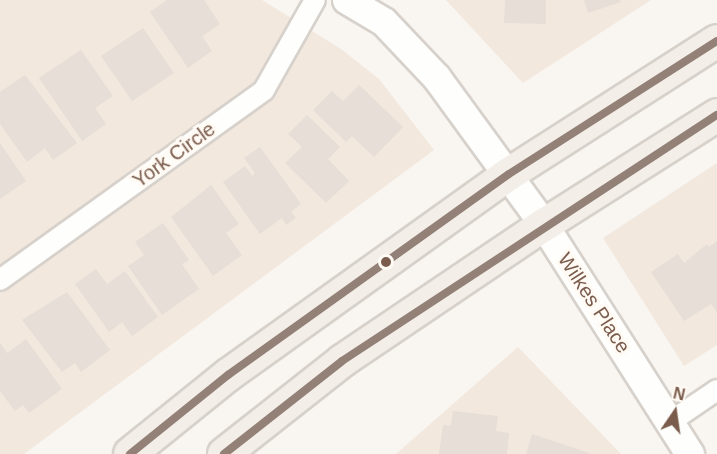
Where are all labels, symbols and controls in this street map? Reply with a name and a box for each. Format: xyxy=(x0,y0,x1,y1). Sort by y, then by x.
street label: York Circle xyxy=(128,117,220,193)
street label: Wilkes Place xyxy=(553,248,635,358)
unlabelled marker xyxy=(380,256,392,268)
north arrow xyxy=(645,382,705,442)
text: N xyxy=(672,384,687,404)

